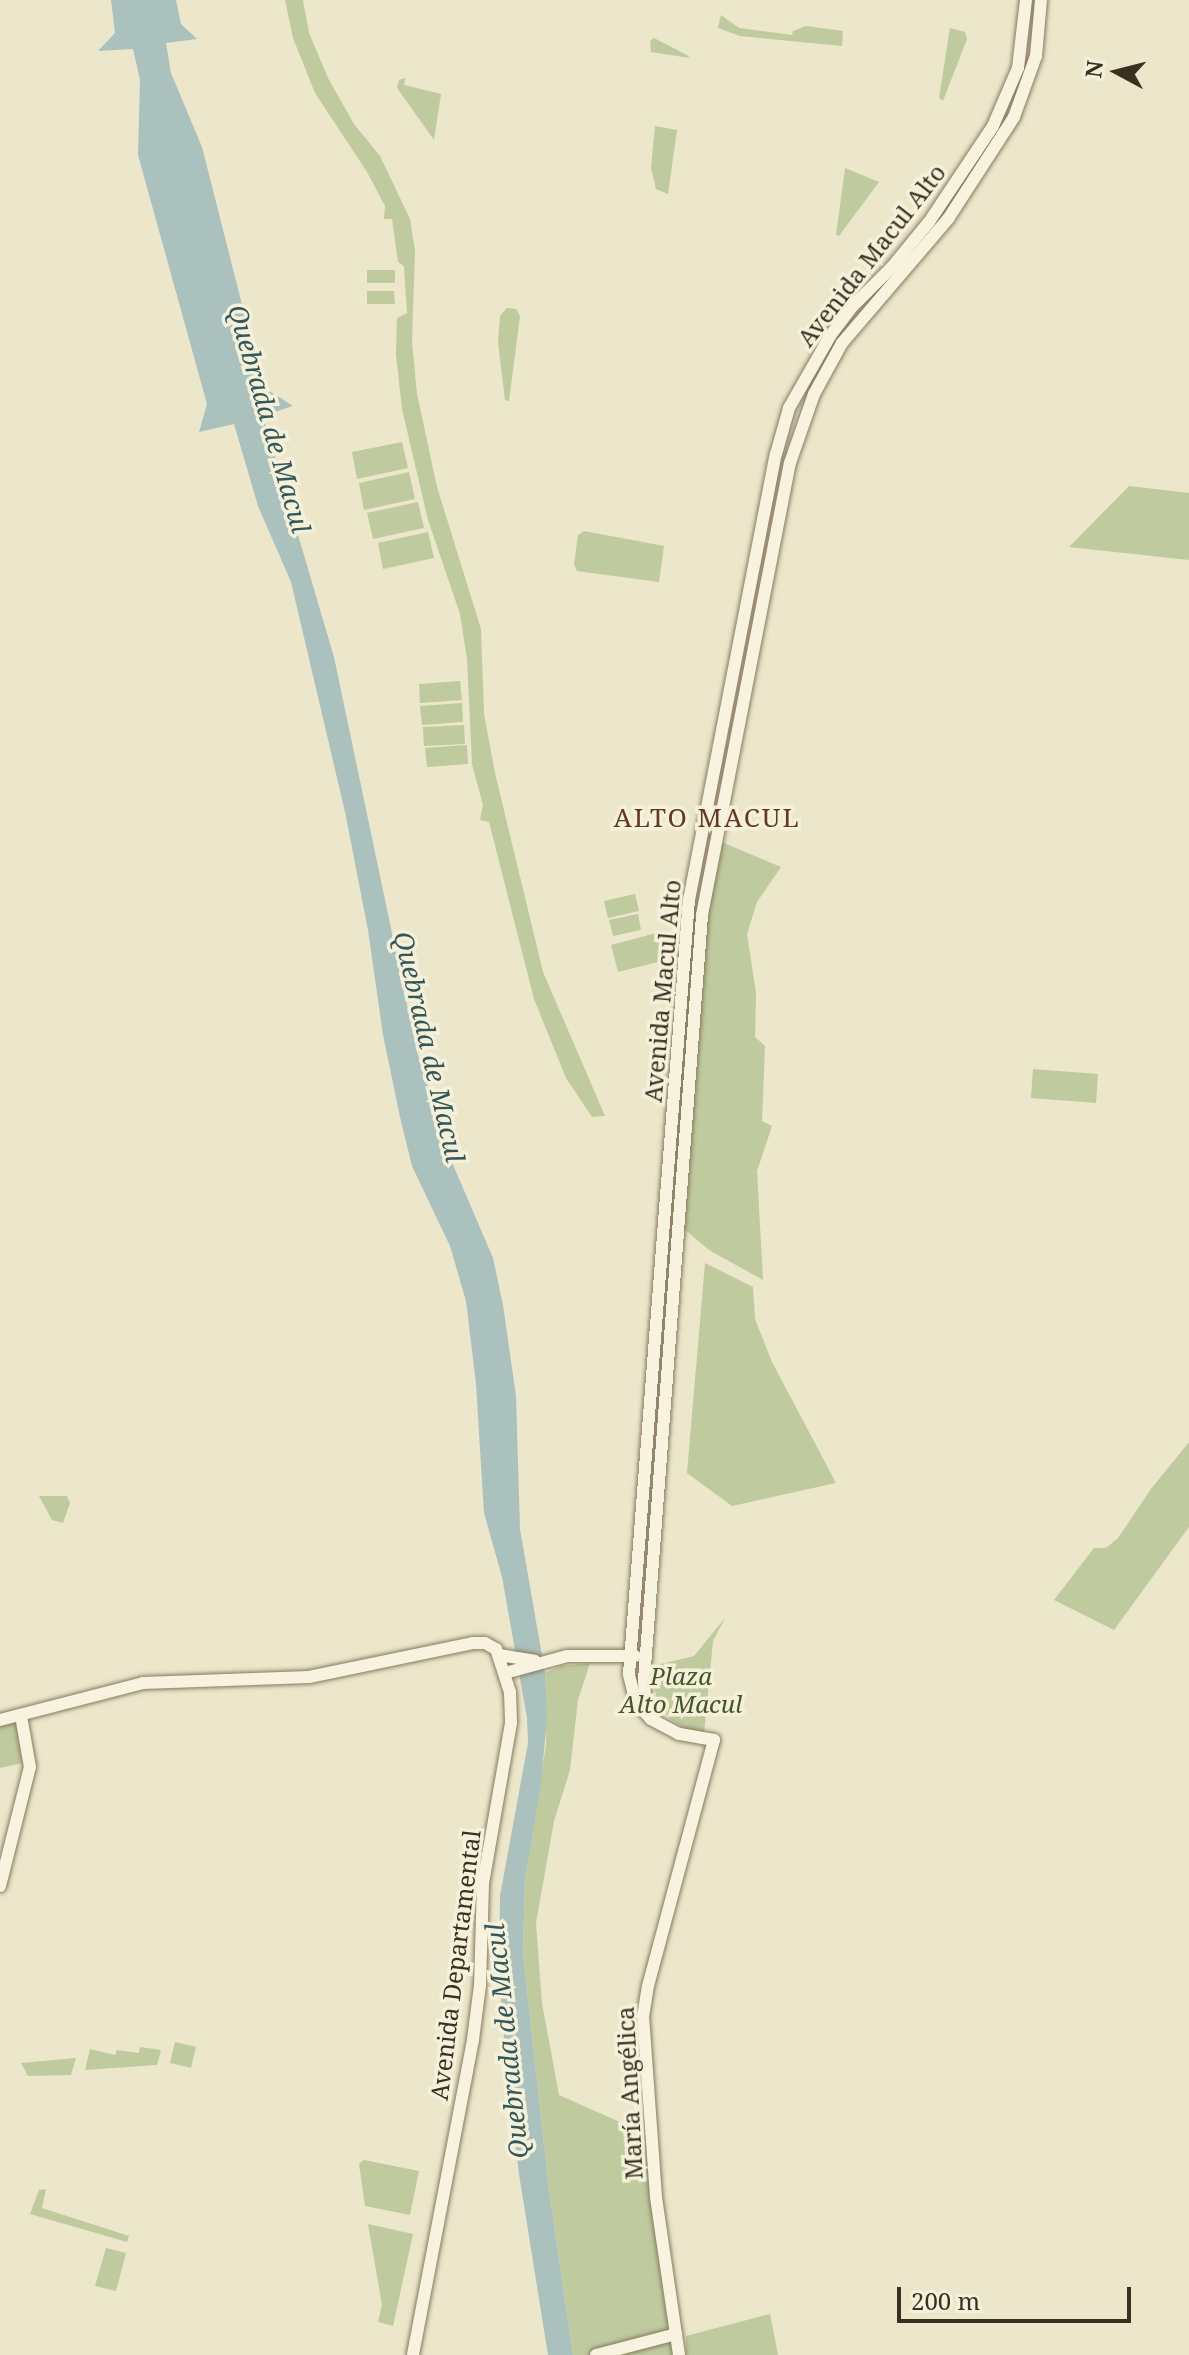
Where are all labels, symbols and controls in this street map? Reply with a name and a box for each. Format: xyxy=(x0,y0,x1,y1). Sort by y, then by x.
north arrow xyxy=(1077,32,1157,112)
text: N xyxy=(1077,59,1109,80)
street label: Avenida Macul Alto xyxy=(791,158,951,352)
water label: Quebrada de Macul xyxy=(221,301,317,537)
district label: ALTO MACUL xyxy=(613,802,801,834)
street label: Avenida Macul Alto xyxy=(638,879,686,1103)
water label: Quebrada de Macul xyxy=(387,928,471,1166)
park label: Plaza Alto Macul xyxy=(620,1662,742,1718)
street label: Avenida Departamental xyxy=(424,1828,486,2102)
water label: Quebrada de Macul xyxy=(479,1922,535,2160)
street label: María Angélica xyxy=(610,2006,648,2180)
scale bar xyxy=(901,2271,1135,2321)
text: 200 m xyxy=(911,2284,980,2317)

